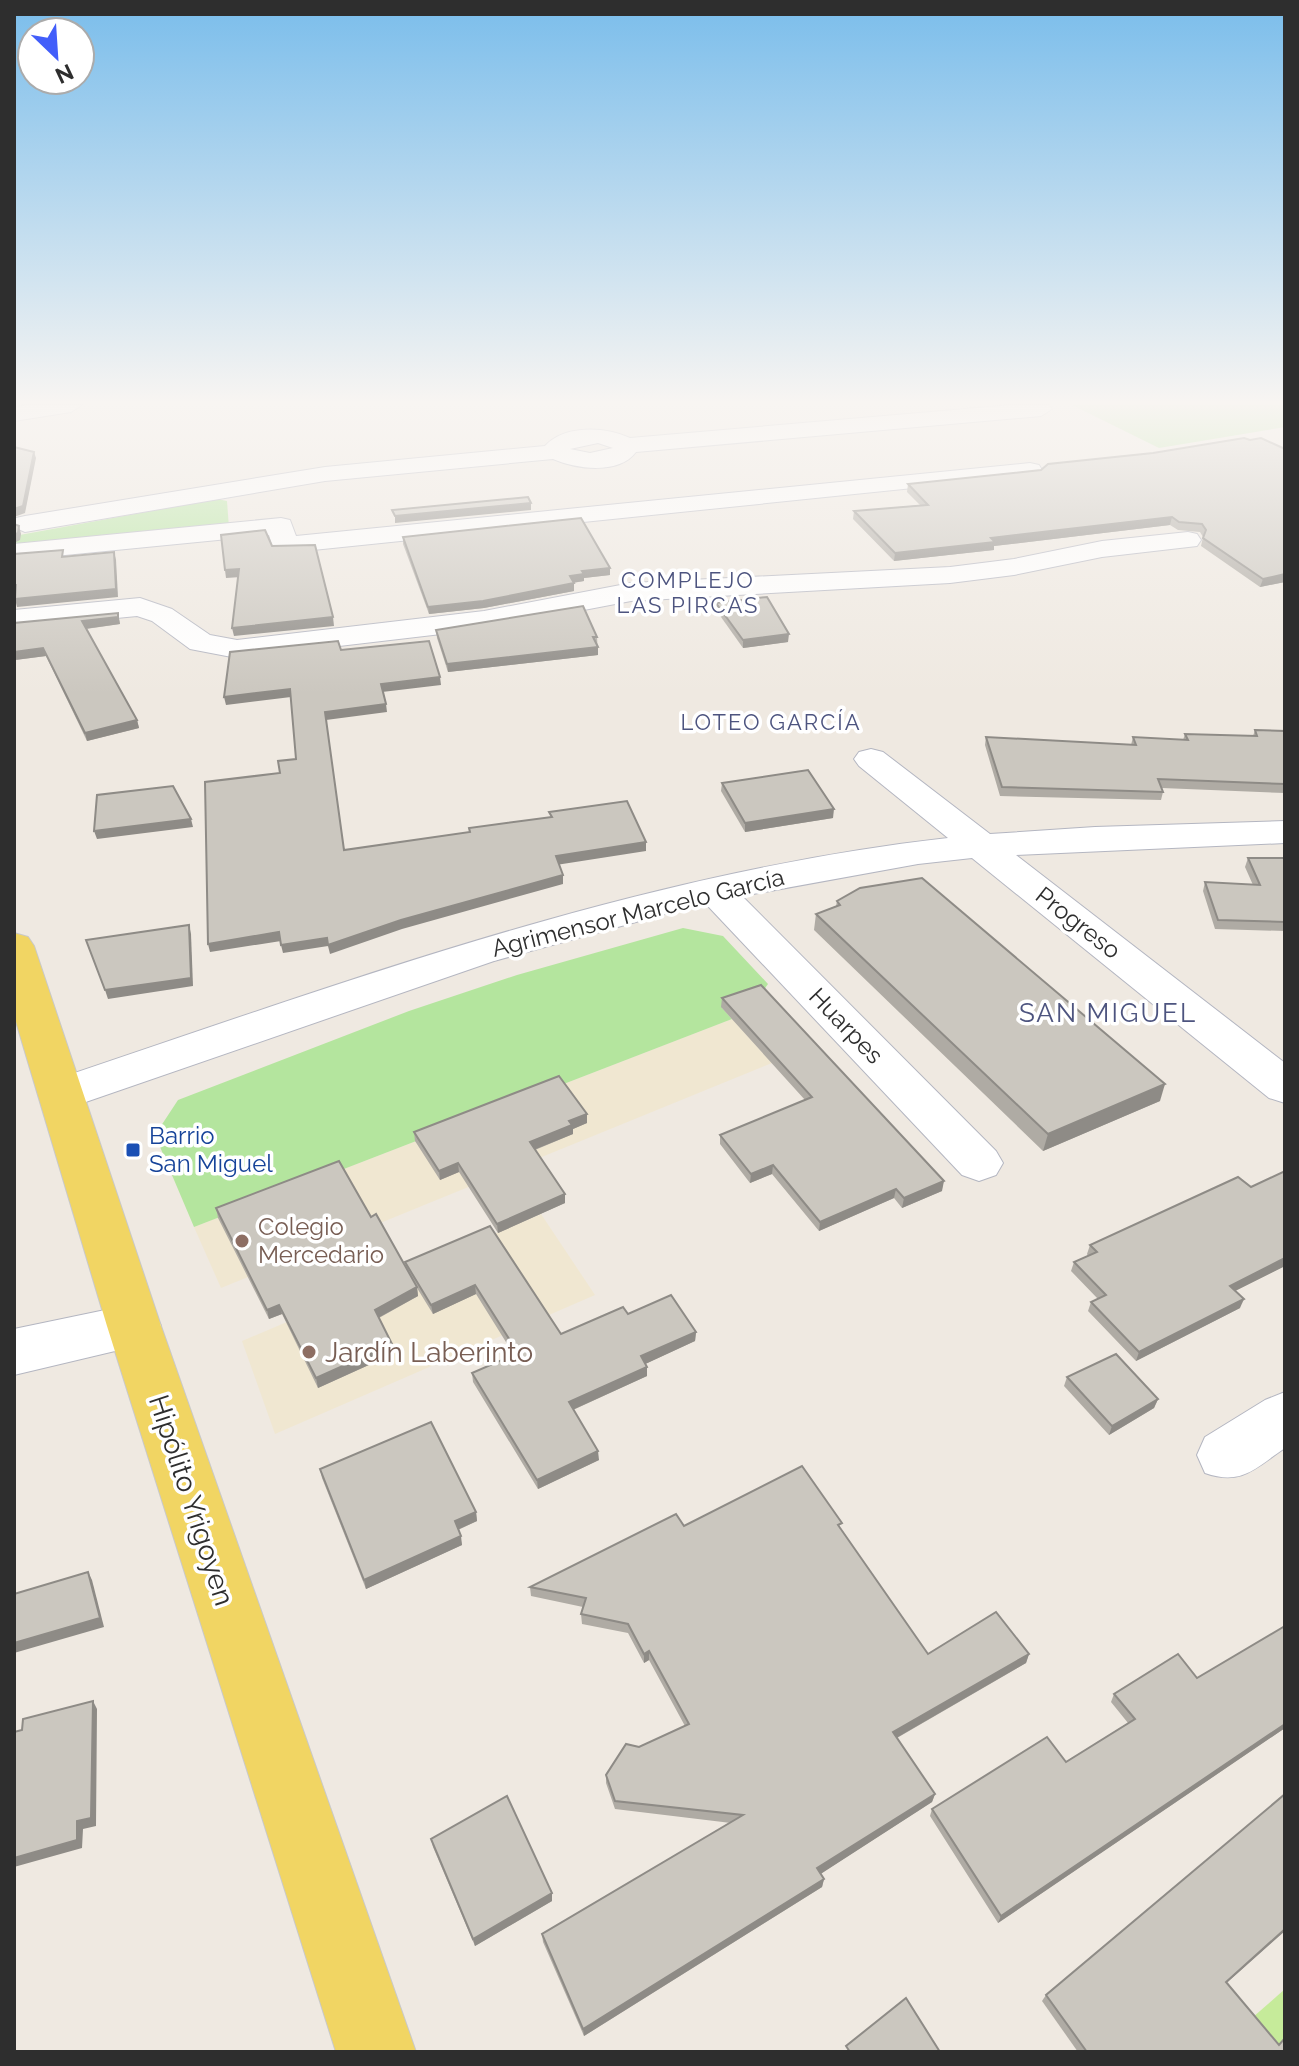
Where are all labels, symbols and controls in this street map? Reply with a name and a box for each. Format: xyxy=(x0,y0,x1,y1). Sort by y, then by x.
north arrow xyxy=(16,16,96,96)
text: N xyxy=(51,59,78,89)
district label: COMPLEJO LAS PIRCAS xyxy=(617,567,759,618)
district label: LOTEO GARCÍA xyxy=(680,709,862,735)
street label: Agrimensor Marcelo García xyxy=(489,862,787,963)
street label: Progreso xyxy=(1030,880,1127,965)
street label: Huarpes xyxy=(803,982,889,1070)
district label: SAN MIGUEL xyxy=(1019,998,1197,1028)
place label: Barrio San Miguel xyxy=(149,1121,273,1178)
marker: Barrio San Miguel xyxy=(124,1141,142,1159)
place label: Colegio Mercedario xyxy=(258,1212,384,1269)
marker: Colegio Mercedario xyxy=(233,1232,251,1250)
place label: Jardín Laberinto xyxy=(325,1336,533,1369)
marker: Jardín Laberinto xyxy=(300,1343,318,1361)
street label: Hipólito Yrigoyen xyxy=(142,1391,241,1610)

